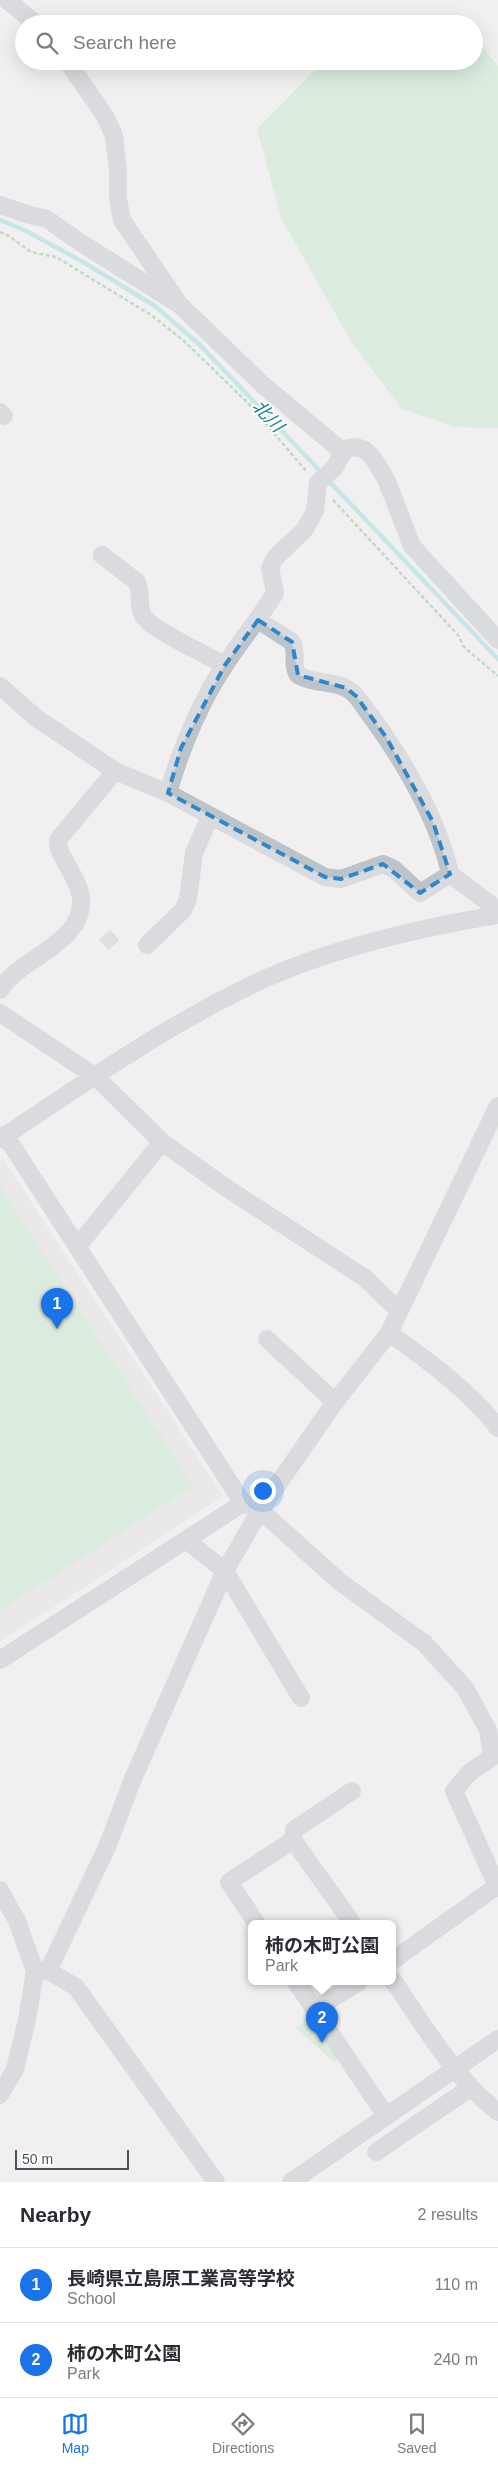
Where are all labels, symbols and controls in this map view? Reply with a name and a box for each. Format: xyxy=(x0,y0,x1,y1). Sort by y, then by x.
search box xyxy=(15,15,483,70)
icon: search xyxy=(33,29,61,57)
text: Search here xyxy=(73,32,177,53)
water label: 北川 xyxy=(248,396,289,437)
pin: 1 xyxy=(41,1288,73,1329)
your location xyxy=(250,1478,276,1504)
popup xyxy=(248,1920,396,1985)
text: 柿の木町公園 xyxy=(265,1935,379,1956)
text: Park xyxy=(265,1957,298,1974)
pin: 2 xyxy=(306,2002,338,2043)
scale bar xyxy=(15,2147,129,2170)
text: 50 m xyxy=(22,2151,53,2167)
text: Nearby xyxy=(20,2203,91,2226)
text: 2 results xyxy=(418,2206,478,2223)
text: 長崎県立島原工業高等学校 xyxy=(67,2268,295,2289)
text: 1 xyxy=(32,2276,40,2293)
text: 110 m xyxy=(435,2276,478,2293)
text: School xyxy=(67,2290,116,2307)
text: 柿の木町公園 xyxy=(67,2343,181,2364)
text: 2 xyxy=(32,2351,40,2368)
text: 240 m xyxy=(434,2351,478,2368)
text: Park xyxy=(67,2365,100,2382)
tab: Map xyxy=(61,2410,89,2456)
tab: Directions xyxy=(212,2410,274,2456)
tab: Saved xyxy=(397,2410,437,2456)

